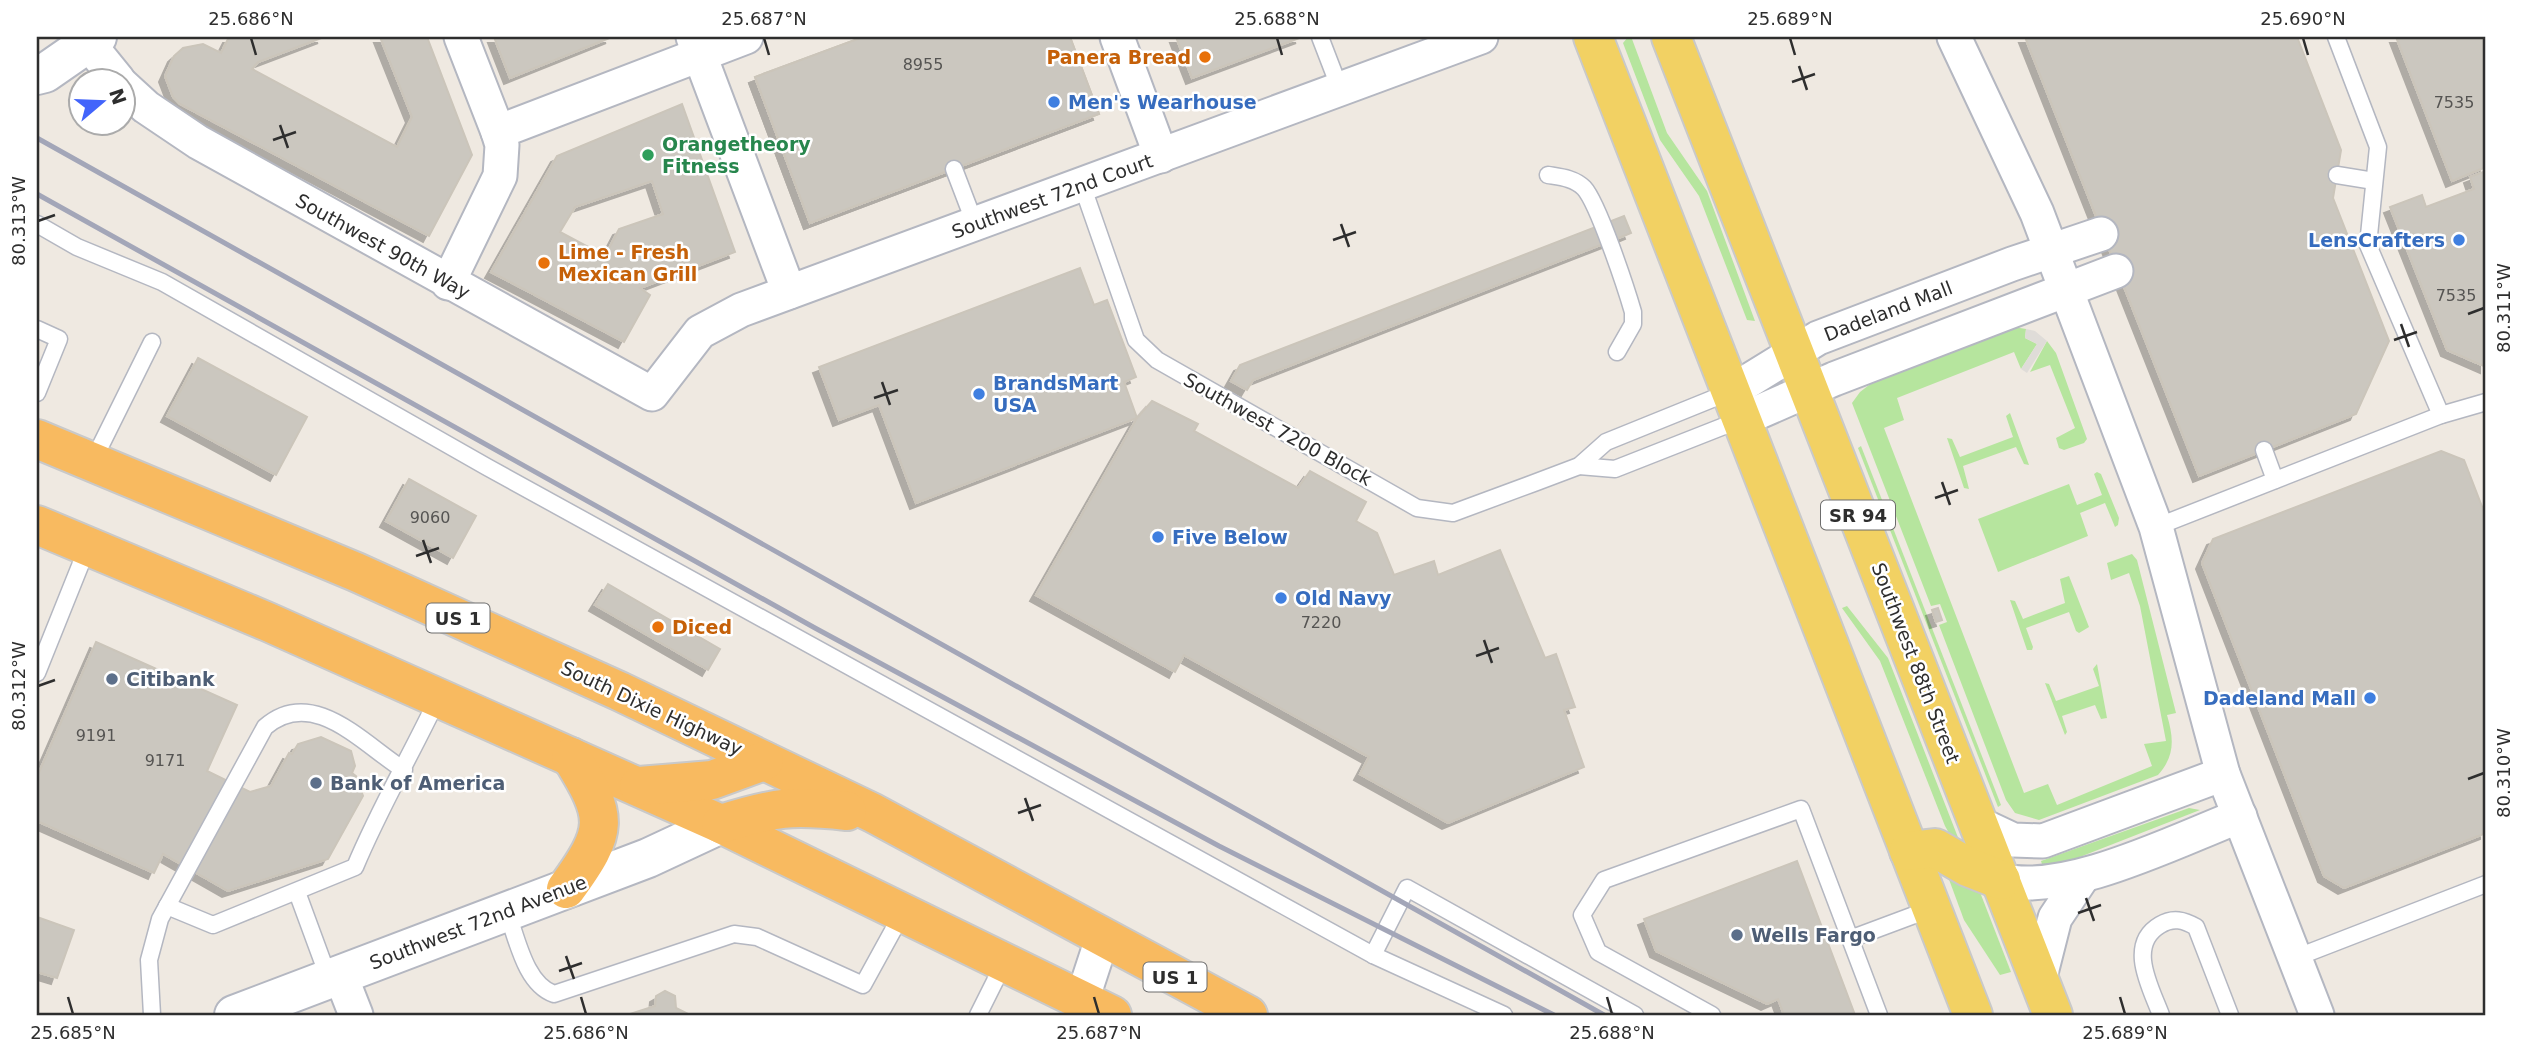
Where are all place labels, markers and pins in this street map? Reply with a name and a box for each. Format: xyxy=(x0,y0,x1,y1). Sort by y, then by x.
place label: Panera Bread xyxy=(1046,46,1191,68)
marker: Panera Bread xyxy=(1197,49,1213,65)
place label: Men's Wearhouse xyxy=(1068,91,1257,113)
marker: Men's Wearhouse xyxy=(1046,94,1062,110)
place label: Orangetheory Fitness xyxy=(662,133,811,177)
marker: Orangetheory Fitness xyxy=(640,147,656,163)
place label: LensCrafters xyxy=(2308,229,2445,251)
marker: LensCrafters xyxy=(2451,232,2467,248)
place label: Lime - Fresh Mexican Grill xyxy=(558,241,697,285)
marker: Lime - Fresh Mexican Grill xyxy=(536,255,552,271)
place label: BrandsMart USA xyxy=(993,372,1118,416)
marker: BrandsMart USA xyxy=(971,386,987,402)
place label: Five Below xyxy=(1172,526,1288,548)
marker: Five Below xyxy=(1150,529,1166,545)
place label: Old Navy xyxy=(1295,587,1392,609)
marker: Old Navy xyxy=(1273,590,1289,606)
place label: Diced xyxy=(672,616,732,638)
marker: Diced xyxy=(650,619,666,635)
place label: Citibank xyxy=(126,668,215,690)
marker: Citibank xyxy=(104,671,120,687)
place label: Dadeland Mall xyxy=(2203,687,2356,709)
marker: Dadeland Mall xyxy=(2362,690,2378,706)
place label: Bank of America xyxy=(330,772,505,794)
marker: Bank of America xyxy=(308,775,324,791)
place label: Wells Fargo xyxy=(1751,924,1876,946)
marker: Wells Fargo xyxy=(1729,927,1745,943)

